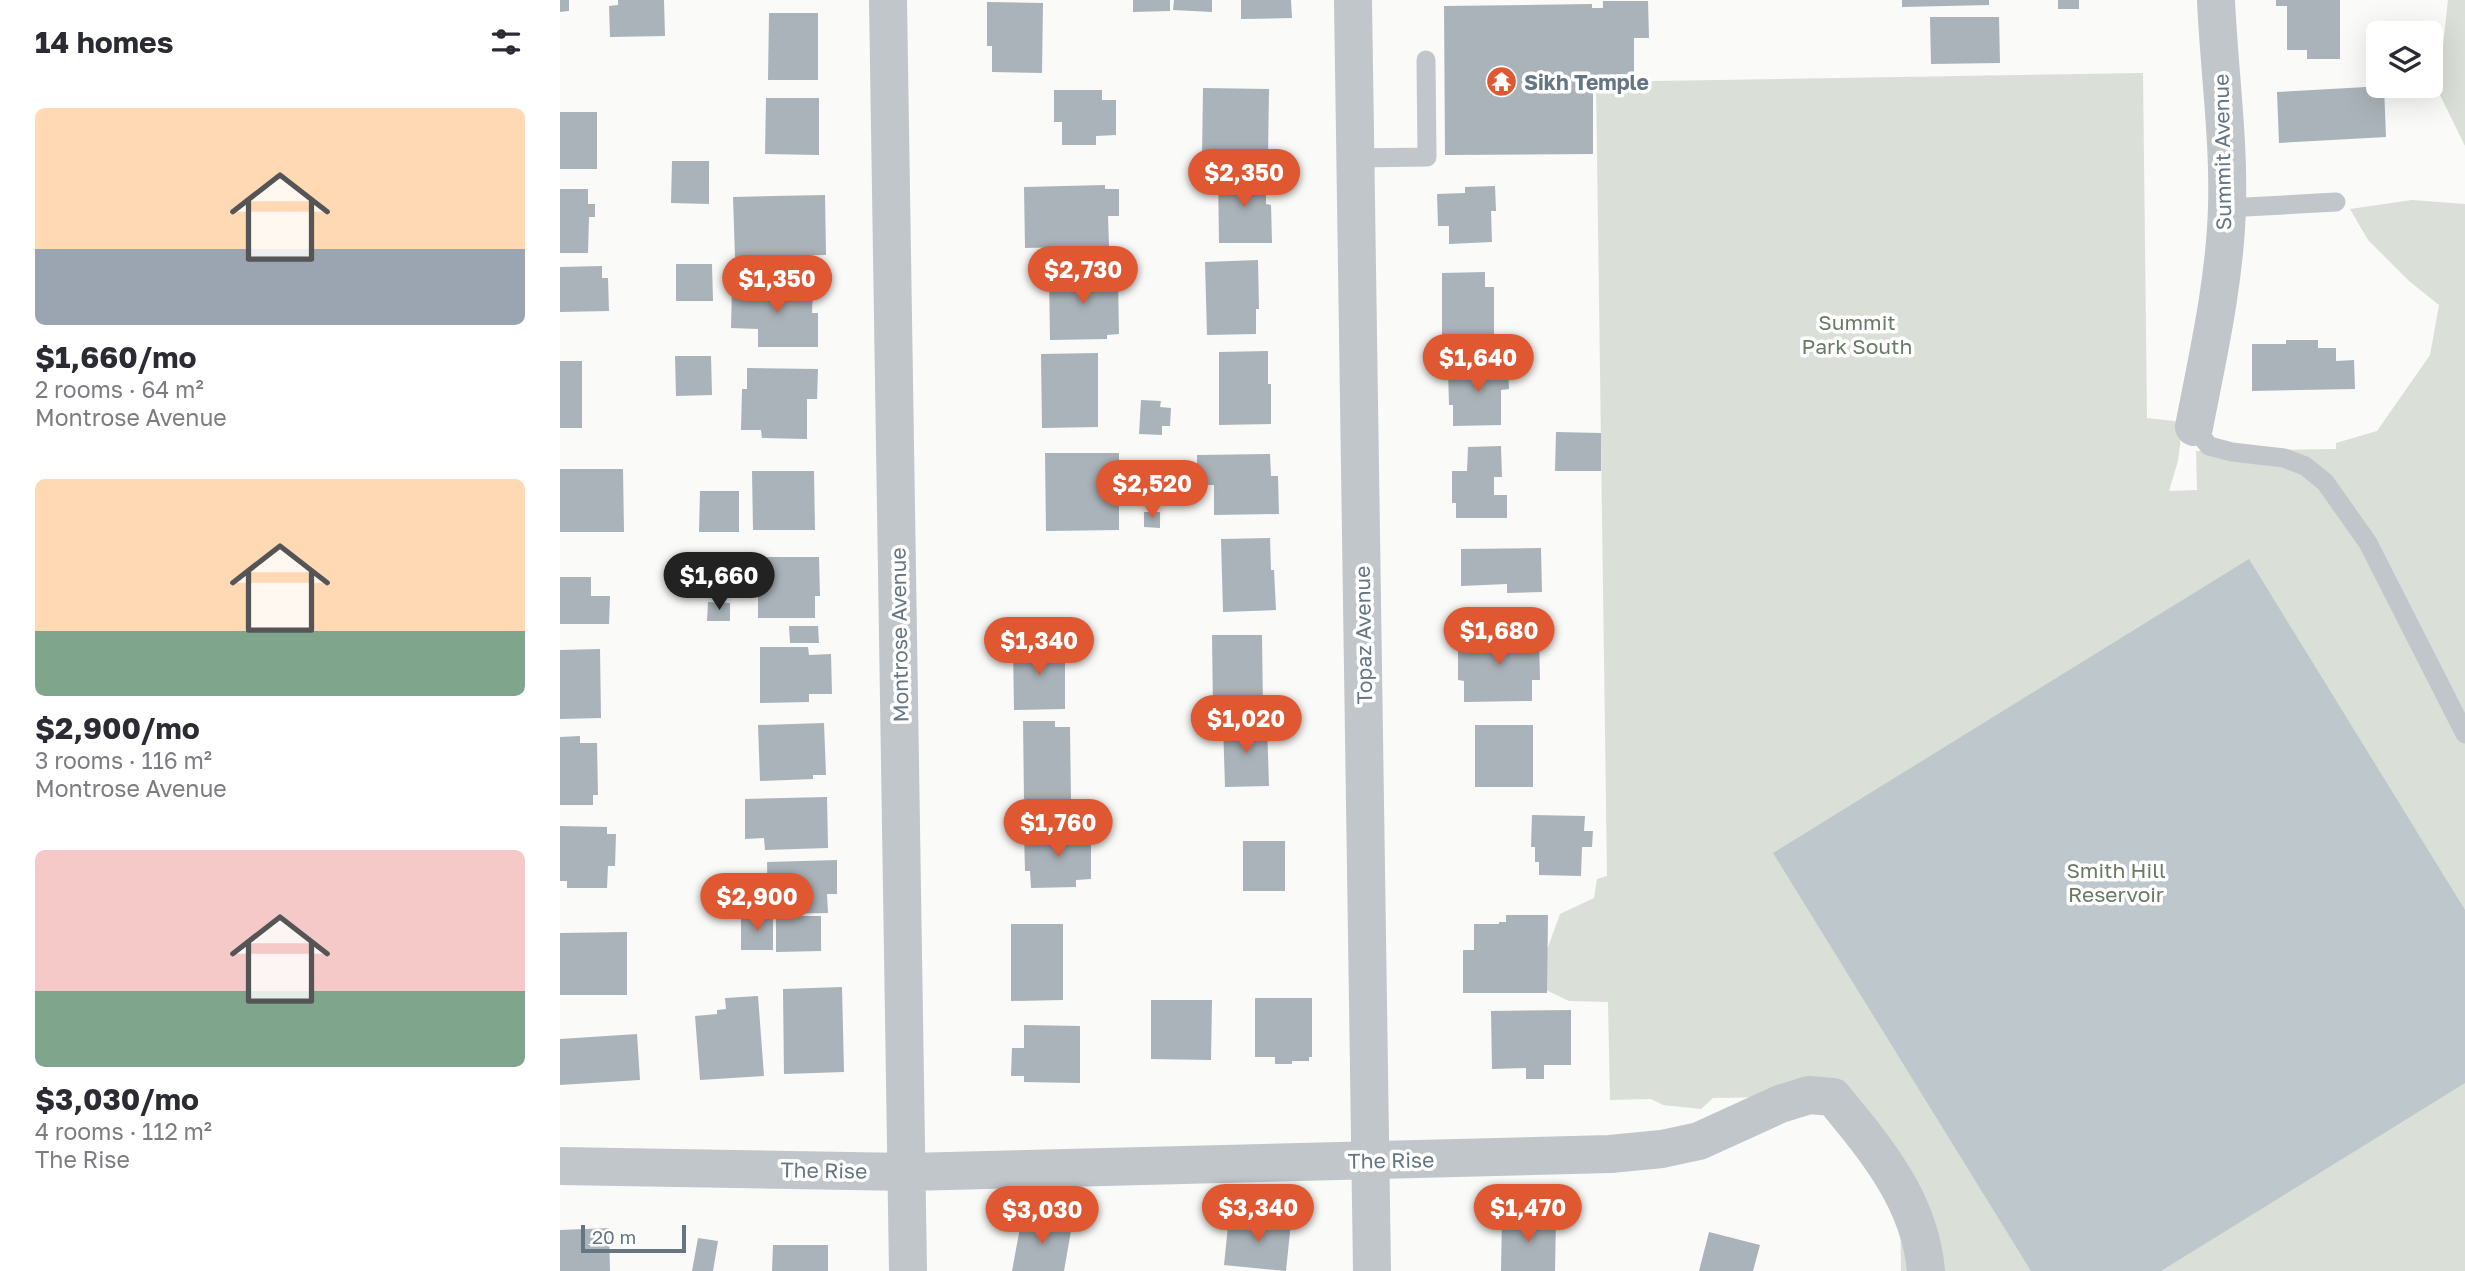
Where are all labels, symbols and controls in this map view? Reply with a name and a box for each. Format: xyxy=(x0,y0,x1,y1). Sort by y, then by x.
map controls xyxy=(2366,21,2443,98)
button: layers xyxy=(2366,21,2443,98)
icon: filters xyxy=(487,23,525,61)
text: 14 homes xyxy=(35,24,174,60)
temple icon: Sikh Temple xyxy=(1484,65,1518,99)
place label: Sikh Temple xyxy=(1524,69,1649,95)
street label: Summit Avenue xyxy=(2208,73,2236,231)
pin: $2,350 xyxy=(1187,150,1301,209)
icon: home xyxy=(217,154,343,280)
text: $2,350 xyxy=(1204,158,1284,186)
pin: $2,730 xyxy=(1026,246,1140,306)
text: $2,730 xyxy=(1044,255,1122,283)
pin: $1,350 xyxy=(720,256,834,315)
text: $1,350 xyxy=(738,264,816,292)
park label: Summit Park South xyxy=(1802,309,1912,359)
pin: $1,640 xyxy=(1421,334,1535,394)
text: $1,660/mo xyxy=(35,339,196,375)
text: $1,640 xyxy=(1439,343,1517,371)
text: 2 rooms · 64 m² xyxy=(35,375,204,403)
text: Montrose Avenue xyxy=(35,403,227,431)
pin: $2,520 xyxy=(1095,461,1209,520)
text: $2,520 xyxy=(1112,469,1192,497)
icon: home xyxy=(217,525,343,651)
street label: Montrose Avenue xyxy=(884,547,914,723)
pin: $1,660 xyxy=(662,552,776,612)
text: $1,660 xyxy=(680,561,758,589)
street label: Topaz Avenue xyxy=(1349,565,1377,705)
pin: $1,680 xyxy=(1442,608,1556,667)
text: $1,680 xyxy=(1460,616,1538,644)
pin: $1,340 xyxy=(982,618,1096,677)
text: $1,340 xyxy=(1000,626,1078,654)
pin: $1,020 xyxy=(1189,696,1303,755)
text: $1,020 xyxy=(1207,704,1285,732)
text: $2,900/mo xyxy=(35,710,200,746)
text: 3 rooms · 116 m² xyxy=(35,746,212,774)
text: Montrose Avenue xyxy=(35,774,227,802)
pin: $1,760 xyxy=(1001,800,1115,859)
text: $1,760 xyxy=(1020,808,1096,836)
park label: Smith Hill Reservoir xyxy=(2066,857,2166,907)
pin: $2,900 xyxy=(700,874,814,933)
text: $2,900 xyxy=(716,882,798,910)
icon: home xyxy=(217,896,343,1022)
text: $3,030/mo xyxy=(35,1081,199,1117)
text: 4 rooms · 112 m² xyxy=(35,1117,212,1145)
text: The Rise xyxy=(35,1145,130,1173)
street label: The Rise xyxy=(1347,1146,1435,1174)
street label: The Rise xyxy=(780,1156,868,1184)
pin: $3,340 xyxy=(1201,1184,1315,1244)
pin: $1,470 xyxy=(1471,1184,1585,1244)
pin: $3,030 xyxy=(985,1186,1099,1246)
text: $3,340 xyxy=(1218,1193,1298,1221)
text: $1,470 xyxy=(1490,1193,1566,1221)
text: $3,030 xyxy=(1002,1195,1082,1223)
scale bar xyxy=(581,1222,686,1254)
text: 20 m xyxy=(592,1225,636,1248)

